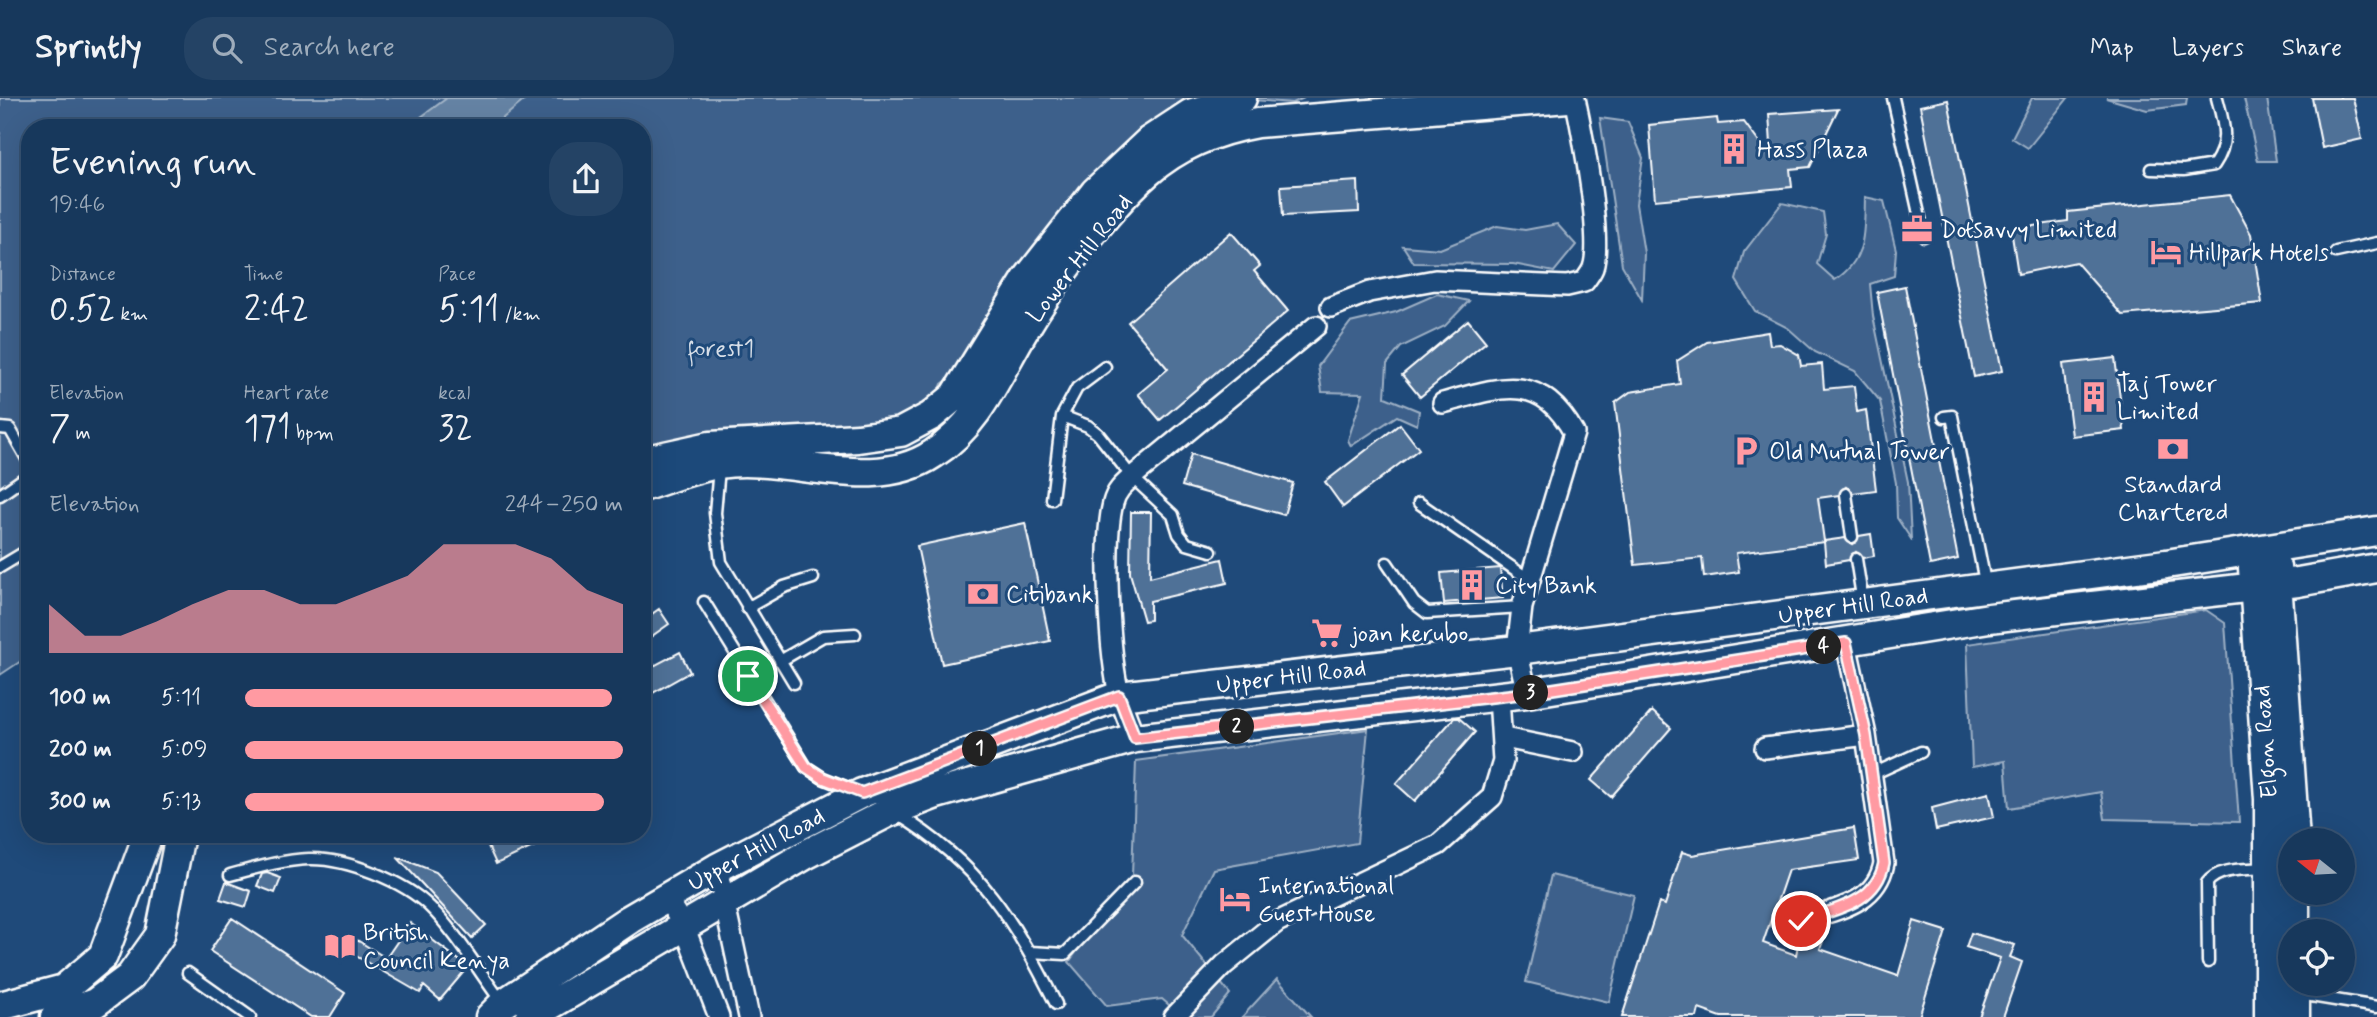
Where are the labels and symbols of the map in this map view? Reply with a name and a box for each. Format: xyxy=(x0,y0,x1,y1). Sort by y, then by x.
building icon: Hass Plaza xyxy=(1717,132,1751,166)
place label: Hass Plaza xyxy=(1757,135,1868,166)
street label: Lower Hill Road xyxy=(1020,188,1140,330)
office icon: Dotsavvy Limited xyxy=(1900,212,1934,246)
place label: Dotsavvy Limited xyxy=(1940,215,2117,246)
hotel icon: Hillpark Hotels xyxy=(2149,235,2183,269)
place label: Hillpark Hotels xyxy=(2189,238,2329,269)
park label: forest1 xyxy=(688,334,754,367)
place label: Taj Tower Limited xyxy=(2117,369,2217,428)
building icon: Taj Tower Limited xyxy=(2077,380,2111,414)
bank icon: Standard Chartered xyxy=(2156,432,2190,466)
parking icon: Old Mutual Tower xyxy=(1729,434,1763,468)
place label: Old Mutual Tower xyxy=(1769,437,1950,468)
place label: Standard Chartered xyxy=(2118,470,2228,529)
building icon: City Bank xyxy=(1455,568,1489,602)
place label: City Bank xyxy=(1495,571,1597,602)
bank icon: Citibank xyxy=(966,577,1000,611)
place label: Citibank xyxy=(1006,580,1094,611)
street label: Upper Hill Road xyxy=(1776,581,1930,632)
supermarket icon: joan kerubo xyxy=(1310,616,1344,650)
place label: joan kerubo xyxy=(1349,619,1468,650)
pin: 4 xyxy=(1806,630,1842,664)
pin xyxy=(718,646,778,706)
street label: Upper Hill Road xyxy=(1215,653,1368,702)
pin: 3 xyxy=(1514,676,1548,710)
street label: Elgon Road xyxy=(2247,684,2289,800)
pin: 2 xyxy=(1220,710,1254,744)
pin: 1 xyxy=(962,732,998,766)
street label: Upper Hill Road xyxy=(683,801,830,899)
north arrow xyxy=(2278,828,2356,905)
place label: International Guest House xyxy=(1258,871,1394,930)
hotel icon: International Guest House xyxy=(1218,882,1252,916)
pin xyxy=(1771,891,1831,951)
place label: British Council Kenya xyxy=(363,918,510,977)
library icon: British Council Kenya xyxy=(323,929,357,963)

